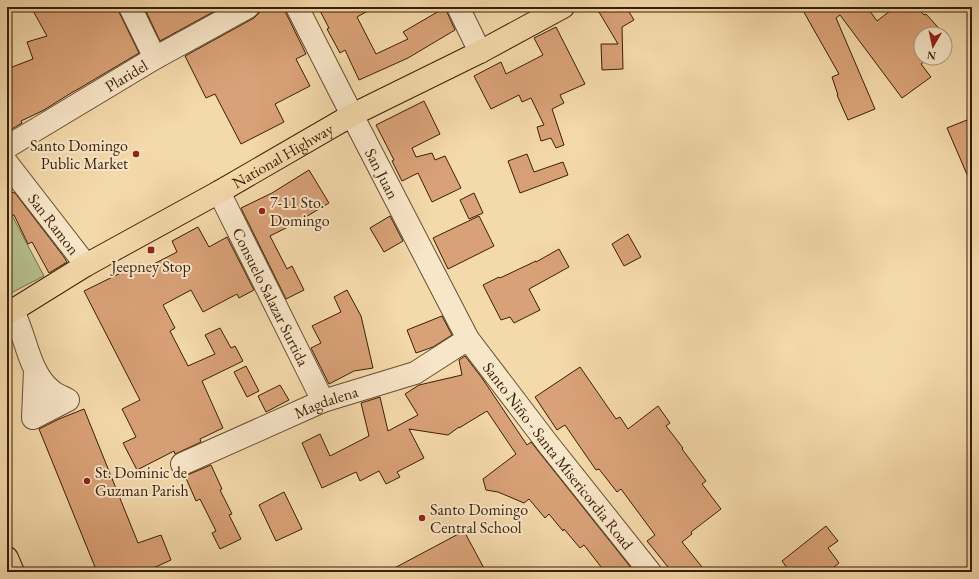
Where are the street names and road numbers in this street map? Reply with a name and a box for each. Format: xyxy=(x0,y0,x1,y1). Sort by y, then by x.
street label: Plaridel xyxy=(101,55,152,97)
street label: National Highway xyxy=(228,118,338,193)
street label: San Juan xyxy=(360,145,404,203)
street label: San Ramon xyxy=(23,189,84,260)
street label: Consuelo Salazar Surtida xyxy=(227,224,314,370)
street label: Santo Niño - Santa Misericordia Road xyxy=(478,358,639,555)
street label: Magdalena xyxy=(291,381,361,424)

